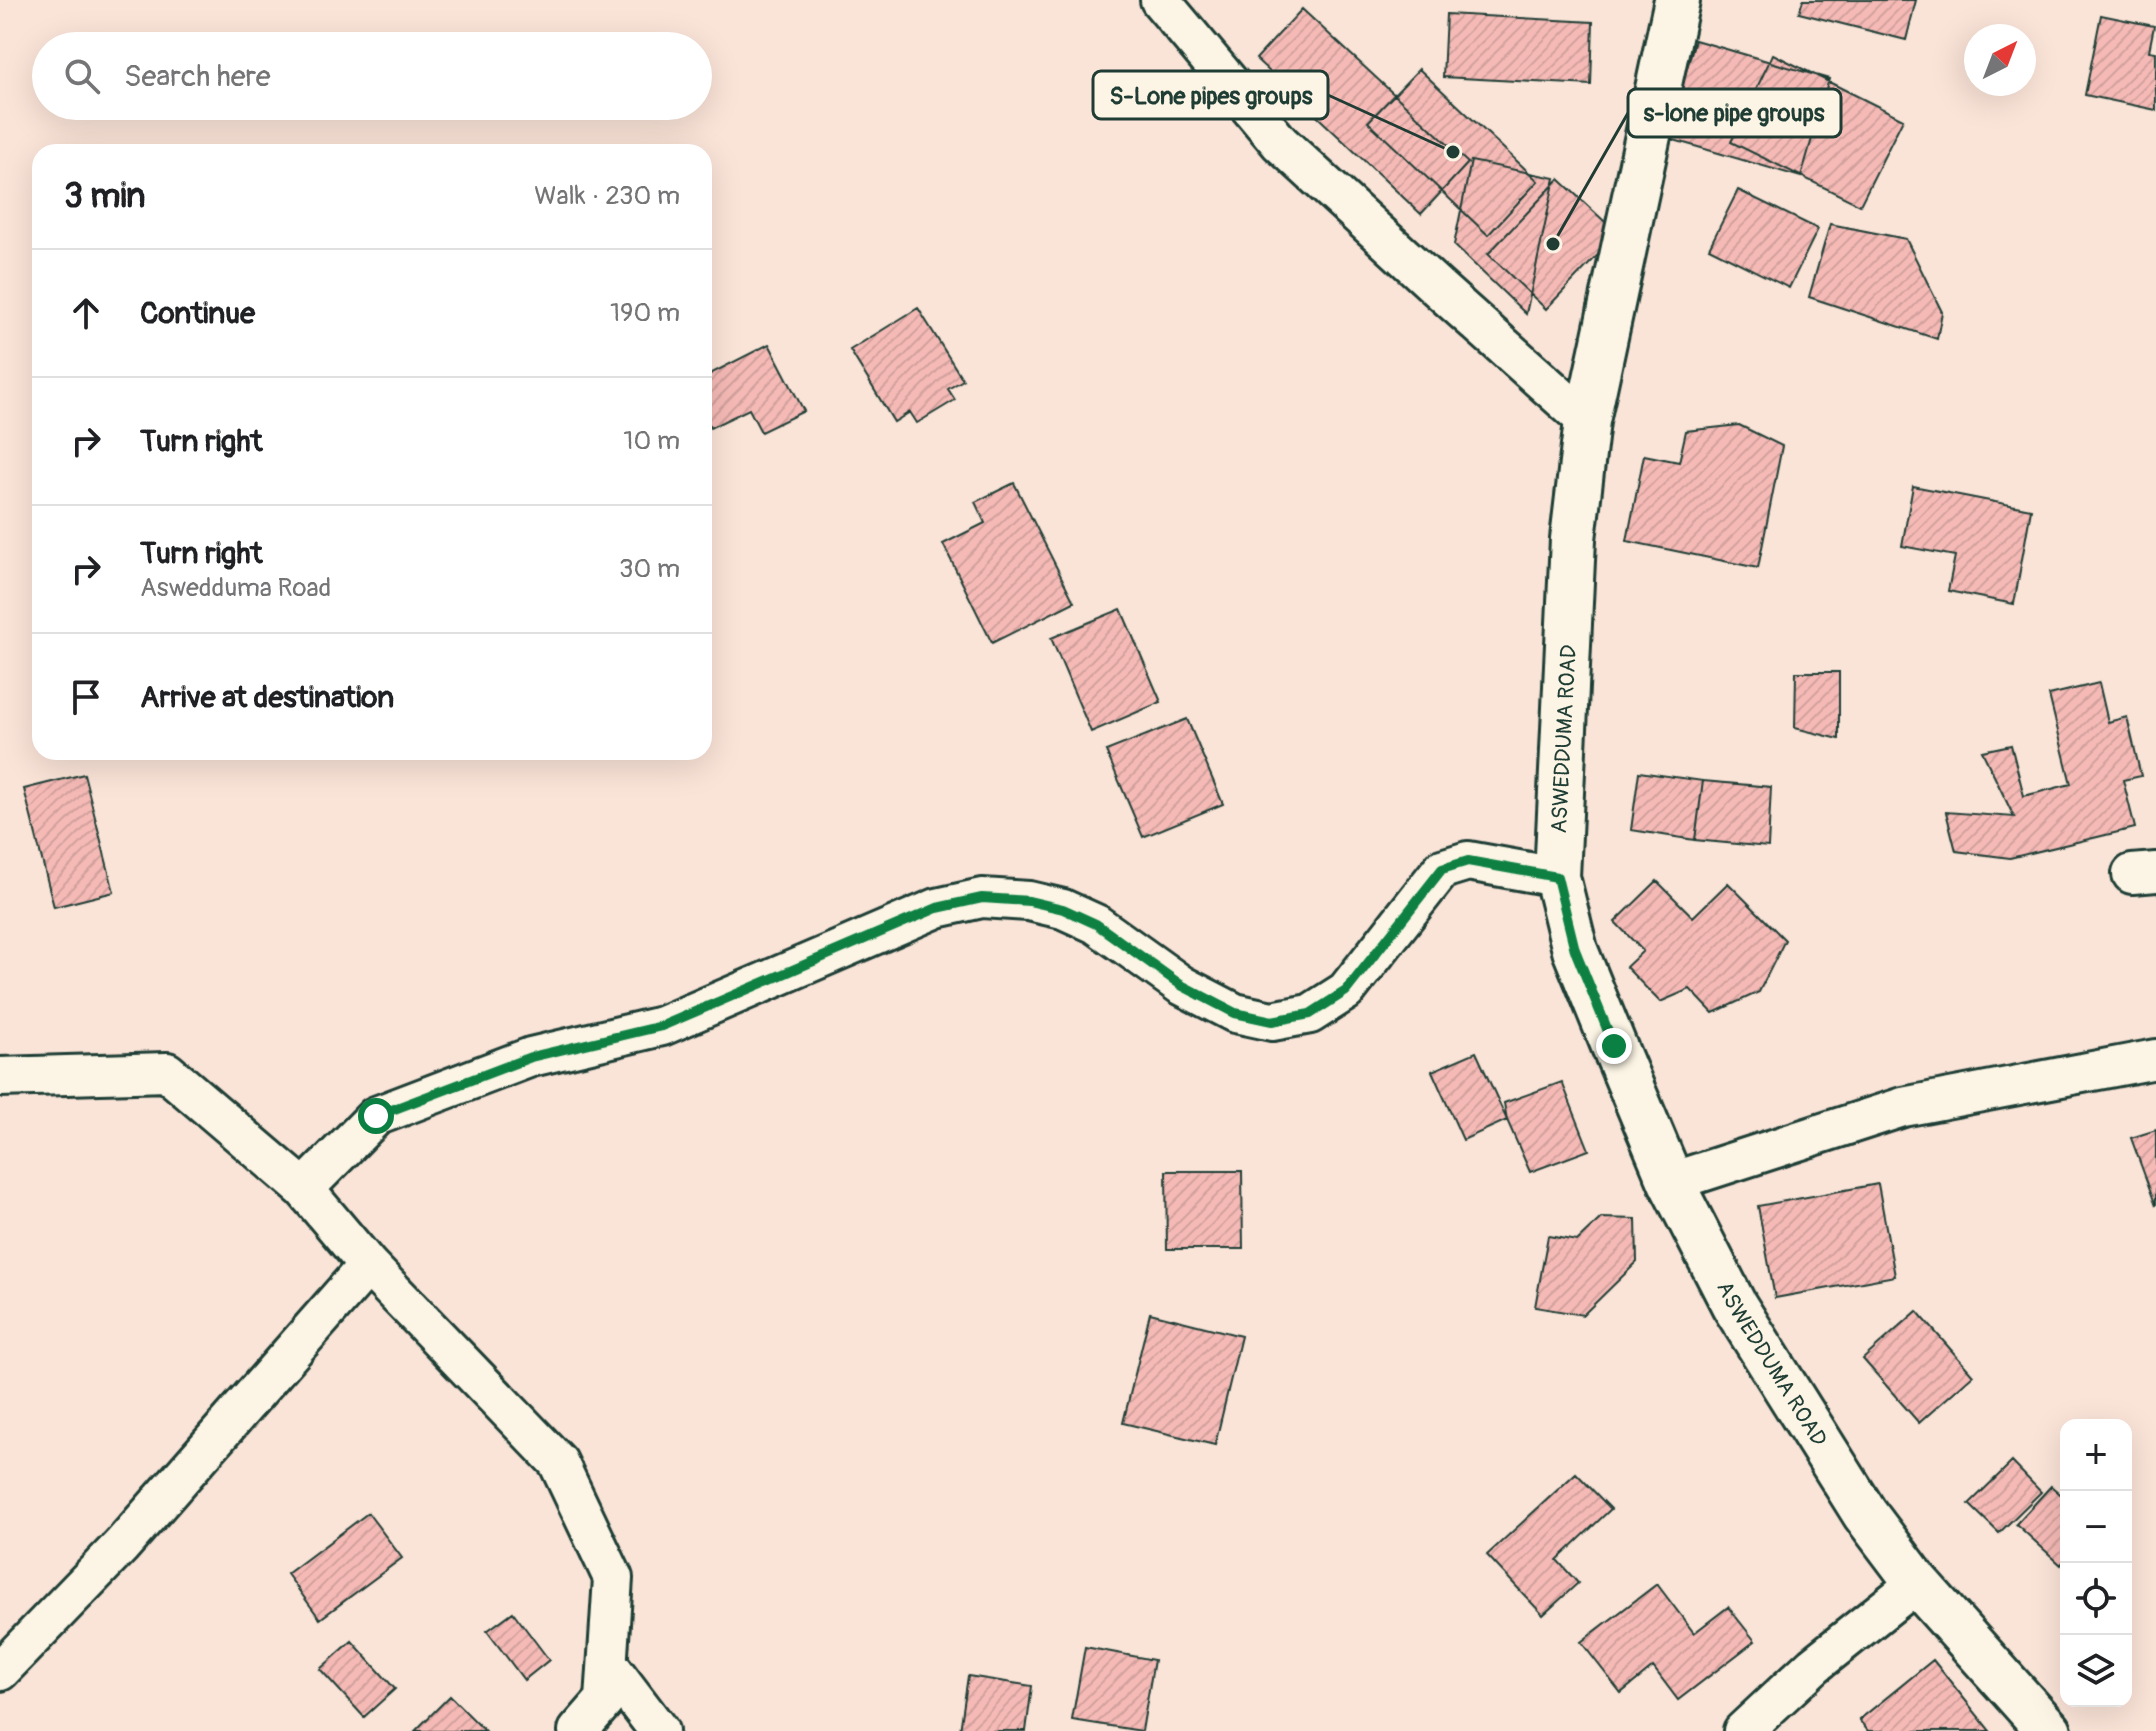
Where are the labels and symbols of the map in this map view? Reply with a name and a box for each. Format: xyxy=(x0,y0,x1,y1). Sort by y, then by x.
north arrow xyxy=(1964,24,2036,96)
callout: S-Lone pipes groups xyxy=(1093,71,1328,119)
text: S-Lone pipes groups xyxy=(1110,82,1313,111)
callout: s-lone pipe groups xyxy=(1628,89,1841,137)
text: s-lone pipe groups xyxy=(1643,99,1825,128)
street label: ASWEDDUMA ROAD xyxy=(1545,644,1583,834)
route end xyxy=(1596,1028,1632,1064)
route start xyxy=(358,1098,394,1134)
street label: ASWEDDUMA ROAD xyxy=(1710,1277,1833,1452)

